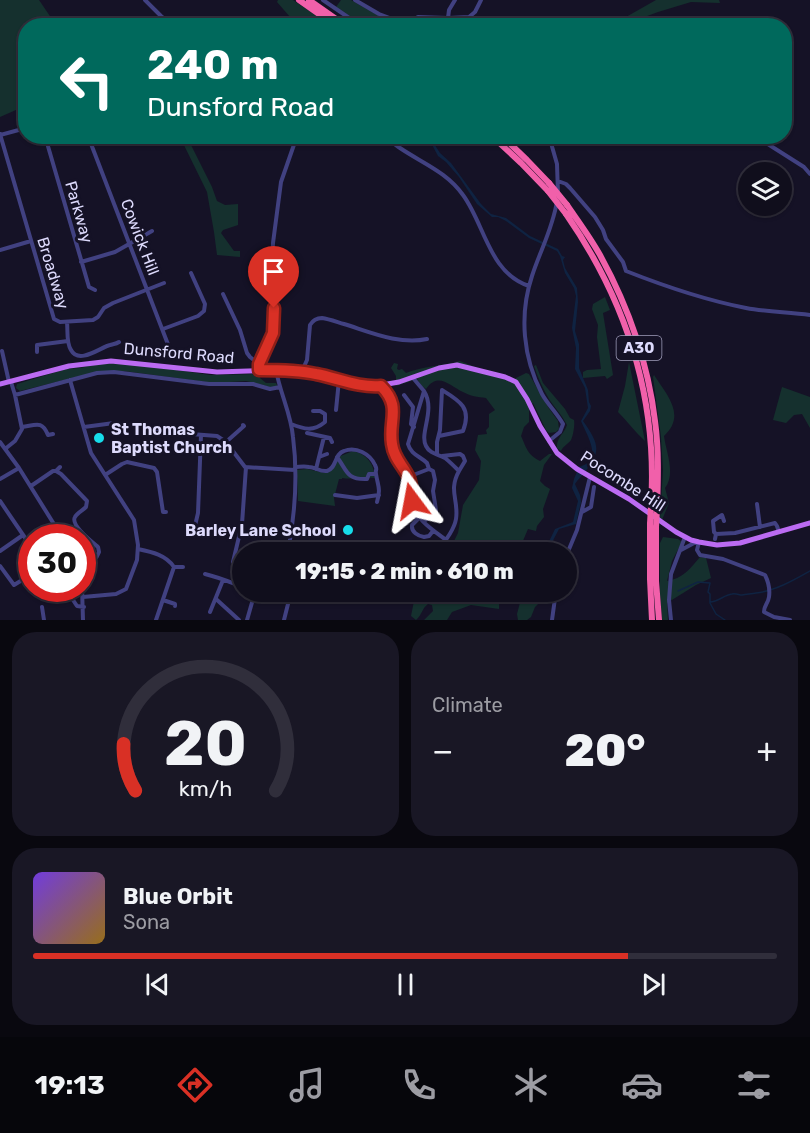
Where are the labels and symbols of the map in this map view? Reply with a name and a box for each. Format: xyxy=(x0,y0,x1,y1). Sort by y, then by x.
street label: Parkway xyxy=(61,179,97,245)
street label: Cowick Hill xyxy=(117,196,163,278)
street label: Broadway xyxy=(33,235,73,311)
pin xyxy=(248,246,299,308)
road number: A30 xyxy=(616,336,662,360)
street label: Dunsford Road xyxy=(123,339,235,367)
place label: St Thomas Baptist Church xyxy=(111,420,232,457)
marker: St Thomas Baptist Church xyxy=(92,431,106,445)
street label: Pocombe Hill xyxy=(577,447,669,515)
position arrow xyxy=(380,469,444,533)
place label: Barley Lane School xyxy=(185,521,336,540)
marker: Barley Lane School xyxy=(341,523,355,537)
speed limit sign: 30 xyxy=(18,524,96,602)

